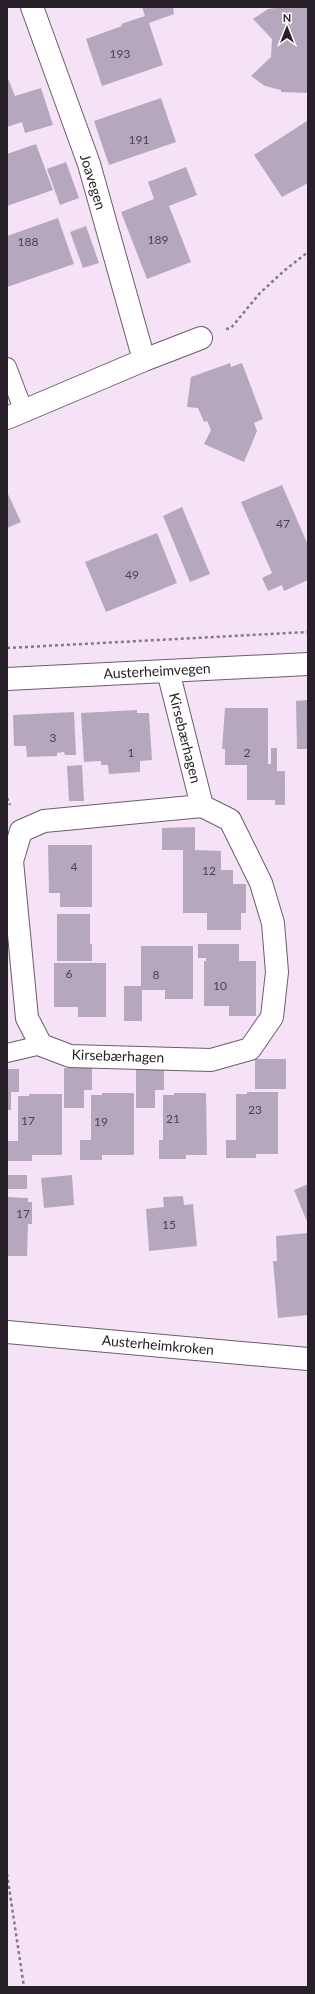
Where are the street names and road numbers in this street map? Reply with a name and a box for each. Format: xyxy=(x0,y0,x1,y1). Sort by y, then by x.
street label: Joavegen xyxy=(77,152,110,212)
street label: Austerheimvegen xyxy=(103,659,211,682)
street label: Kirsebærhagen xyxy=(166,691,205,785)
street label: Kirsebærhagen xyxy=(71,1045,165,1066)
street label: Austerheimkroken xyxy=(101,1331,215,1358)

